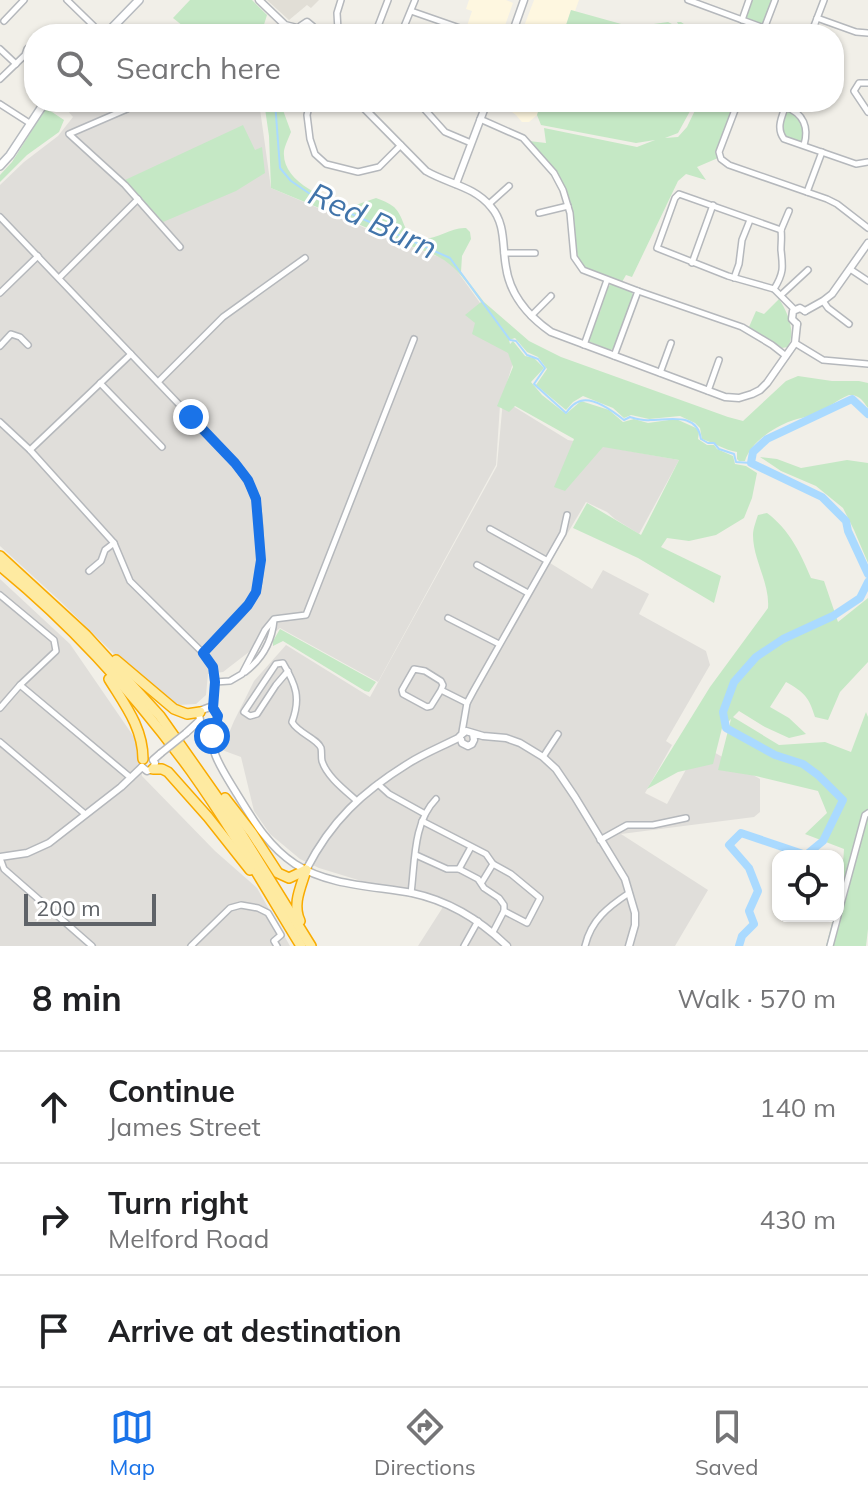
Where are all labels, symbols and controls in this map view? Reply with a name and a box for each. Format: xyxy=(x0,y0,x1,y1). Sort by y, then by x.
search box xyxy=(24,24,844,112)
icon: search xyxy=(52,46,96,90)
text: Search here xyxy=(116,49,281,87)
water label: Red Burn xyxy=(303,173,444,267)
route end xyxy=(173,399,209,435)
route start xyxy=(194,718,230,754)
map controls xyxy=(772,850,844,922)
button: locate xyxy=(772,850,844,922)
scale bar xyxy=(24,890,156,926)
text: 200 m xyxy=(36,894,101,922)
text: 8 min xyxy=(32,977,122,1020)
text: Walk · 570 m xyxy=(677,982,836,1015)
text: Continue xyxy=(108,1072,235,1110)
icon: ahead xyxy=(32,1085,76,1129)
text: 140 m xyxy=(760,1091,836,1124)
text: James Street xyxy=(108,1110,261,1143)
text: Turn right xyxy=(108,1184,248,1222)
icon: right xyxy=(32,1197,76,1241)
text: 430 m xyxy=(760,1203,836,1236)
text: Melford Road xyxy=(108,1222,269,1255)
icon: arrive xyxy=(32,1309,76,1353)
text: Arrive at destination xyxy=(108,1312,402,1350)
tab: Map xyxy=(110,1405,155,1481)
tab: Directions xyxy=(374,1405,476,1481)
tab: Saved xyxy=(695,1405,758,1481)

